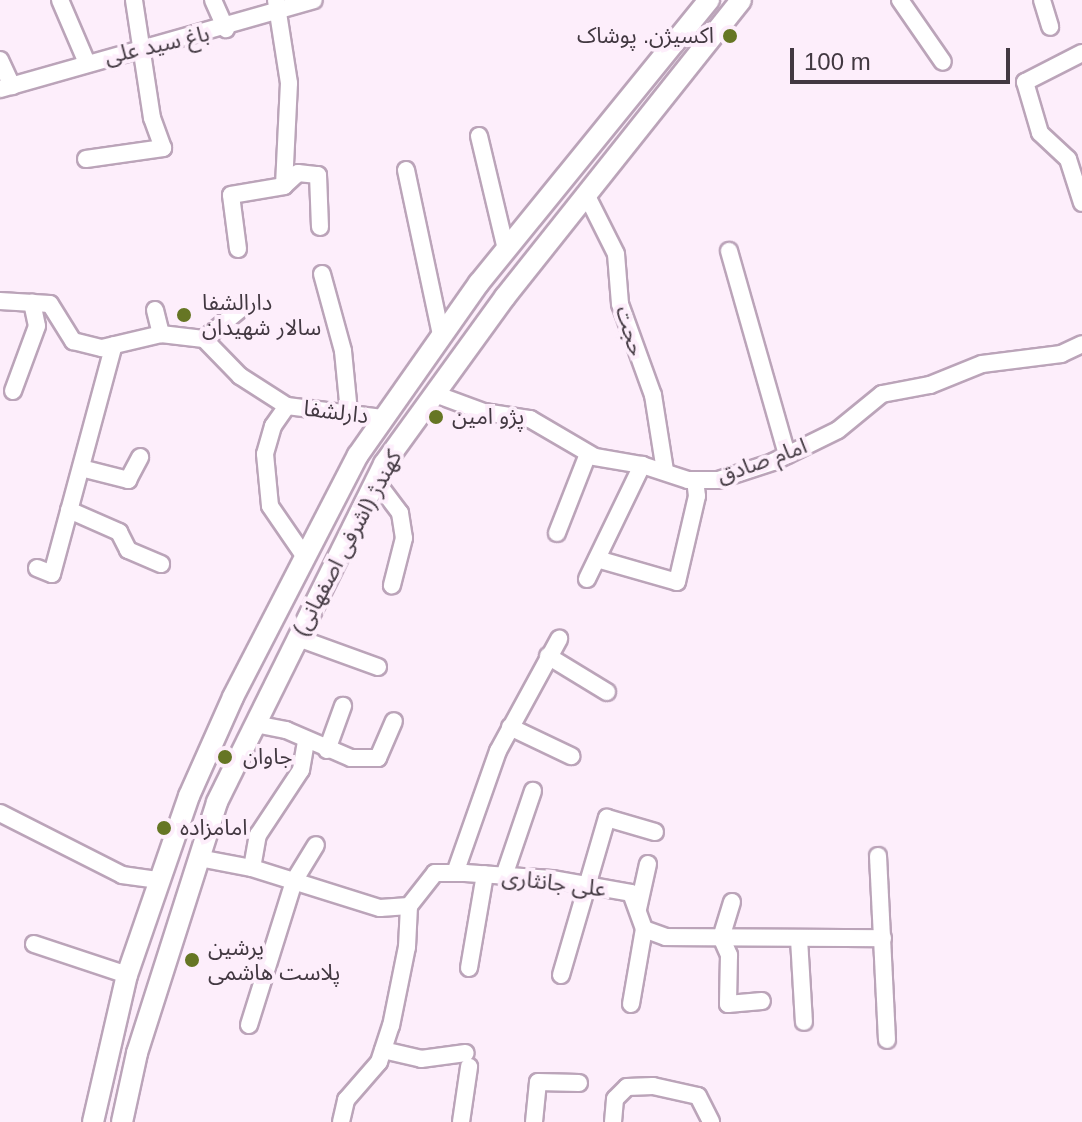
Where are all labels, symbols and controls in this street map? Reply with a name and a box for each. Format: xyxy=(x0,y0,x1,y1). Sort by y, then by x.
street label: باغ سید علی xyxy=(102,20,212,70)
place label: اکسیژن. پوشاک xyxy=(577,23,714,49)
marker: اکسیژن. پوشاک xyxy=(721,27,739,45)
scale bar xyxy=(794,32,1014,82)
text: 100 m xyxy=(804,48,871,75)
place label: دارالشفا سالار شهیدان xyxy=(202,289,321,340)
street label: حجت xyxy=(610,303,650,359)
marker: دارالشفا سالار شهیدان xyxy=(173,304,195,326)
street label: دارلشفا xyxy=(302,395,370,429)
place label: پژو امین xyxy=(452,404,524,430)
marker: پژو امین xyxy=(427,408,445,426)
street label: امام صادق xyxy=(713,433,811,489)
street label: کهندژ (اشرفی اصفهانی) xyxy=(287,446,407,640)
place label: جاوان xyxy=(243,744,292,770)
marker: جاوان xyxy=(214,746,236,768)
place label: امامزاده xyxy=(180,815,248,841)
marker: امامزاده xyxy=(155,819,173,837)
street label: علی جانثاری xyxy=(500,864,608,902)
place label: پرشین پلاست هاشمی xyxy=(208,934,340,986)
marker: پرشین پلاست هاشمی xyxy=(183,951,201,969)

